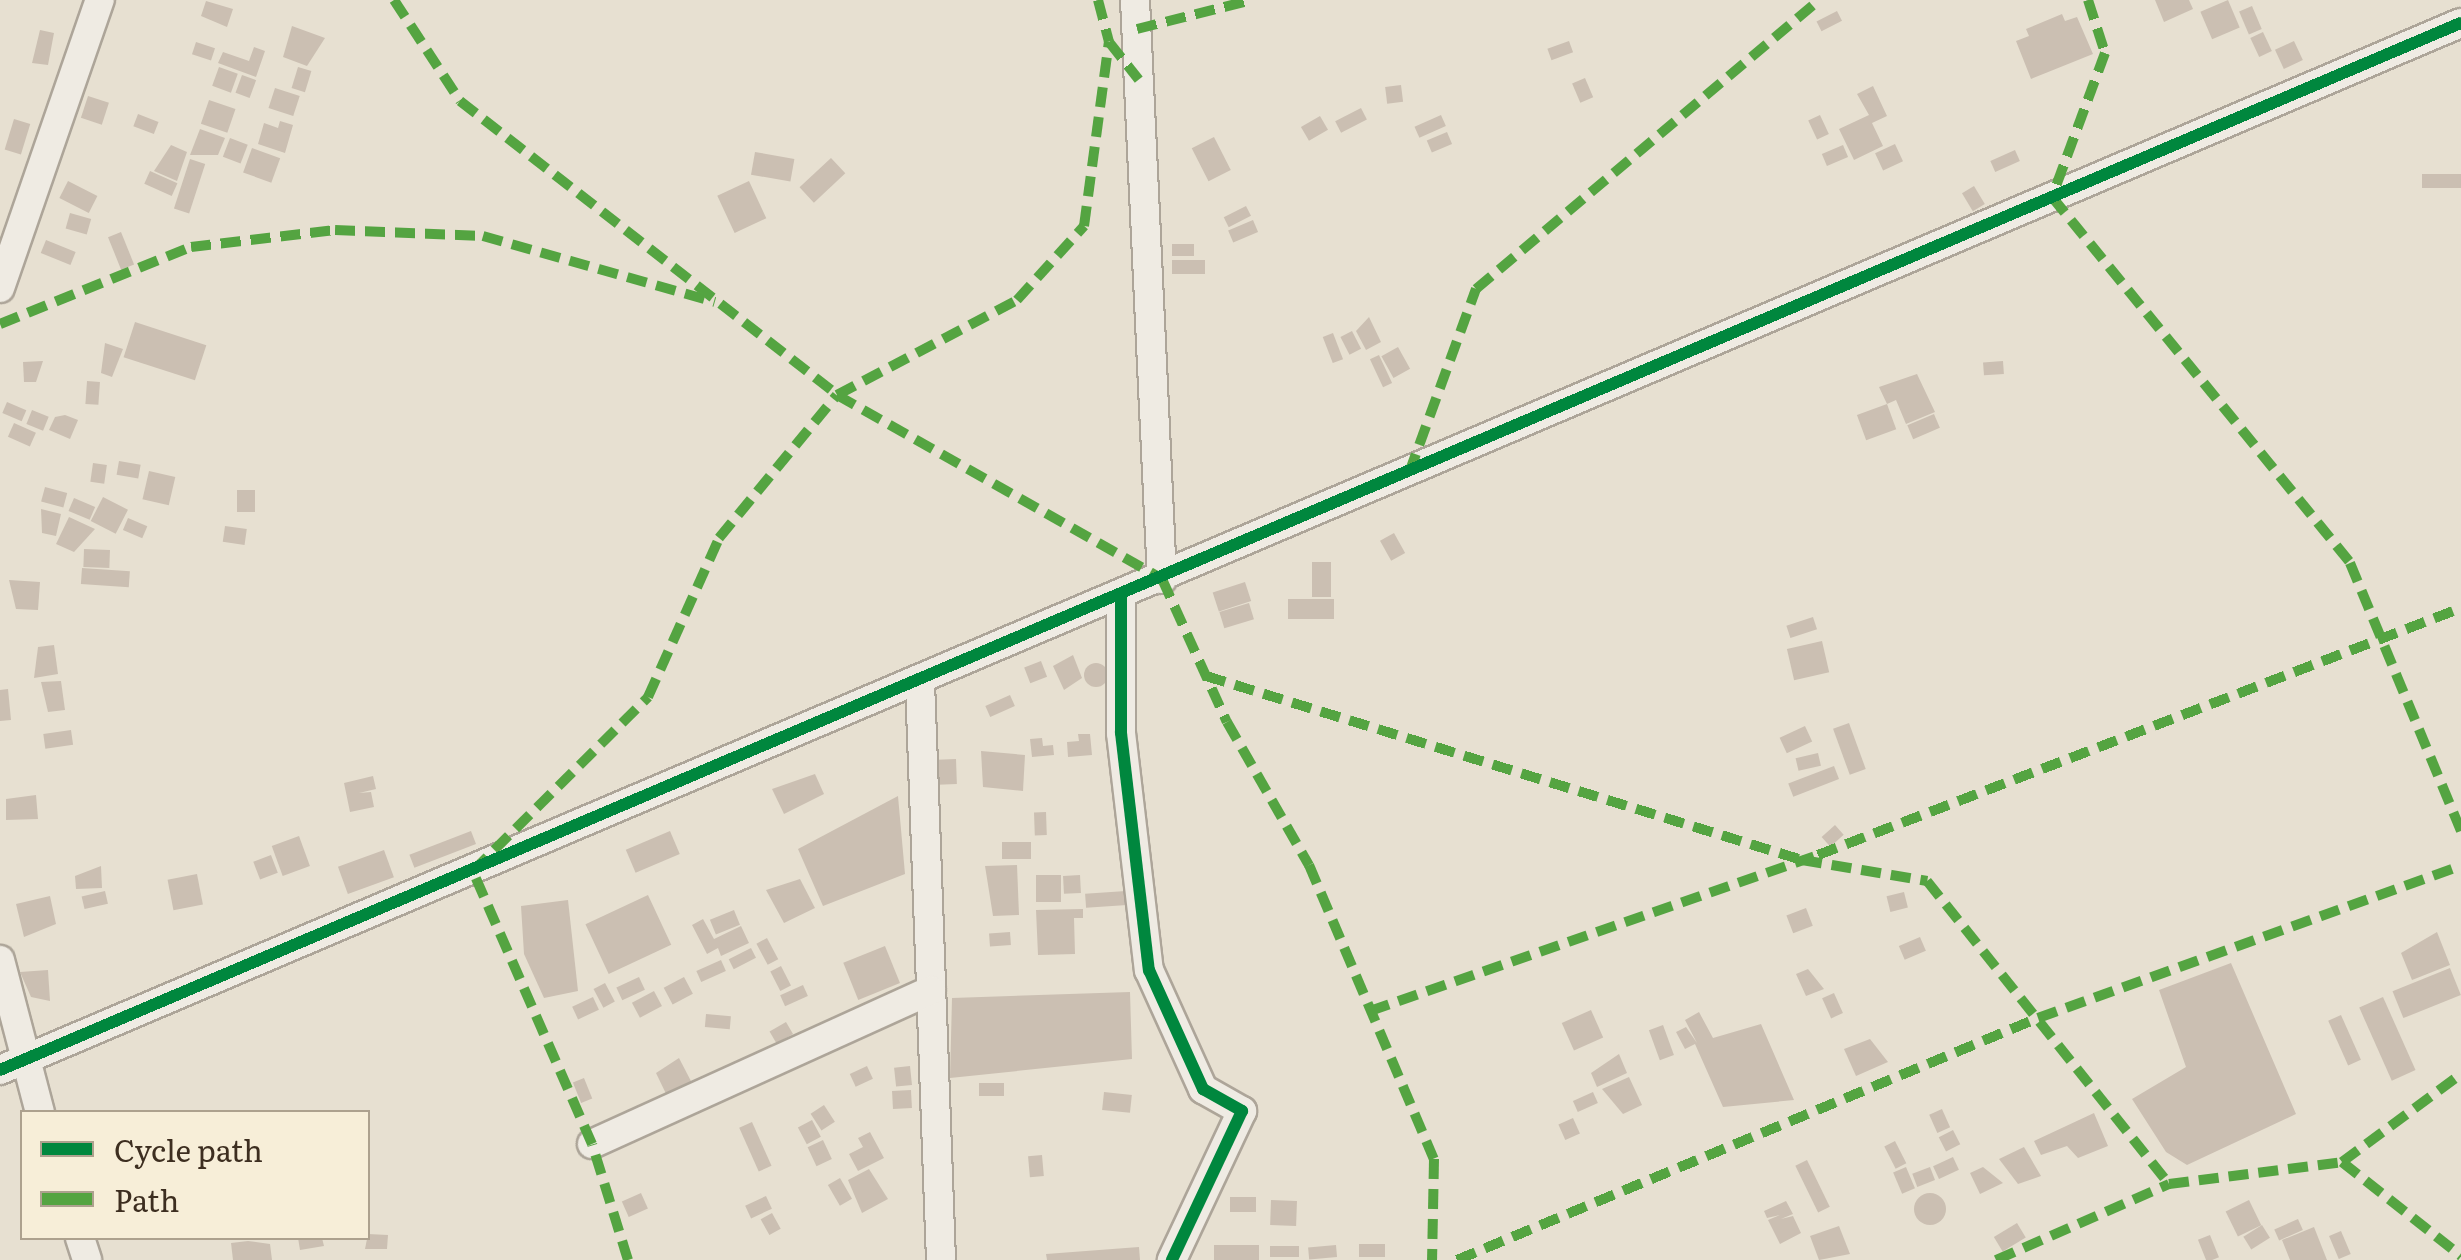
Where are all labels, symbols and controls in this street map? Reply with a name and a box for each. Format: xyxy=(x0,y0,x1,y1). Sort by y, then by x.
legend xyxy=(20,1110,370,1240)
text: Cycle path xyxy=(114,1127,263,1171)
text: Path xyxy=(114,1177,179,1221)

